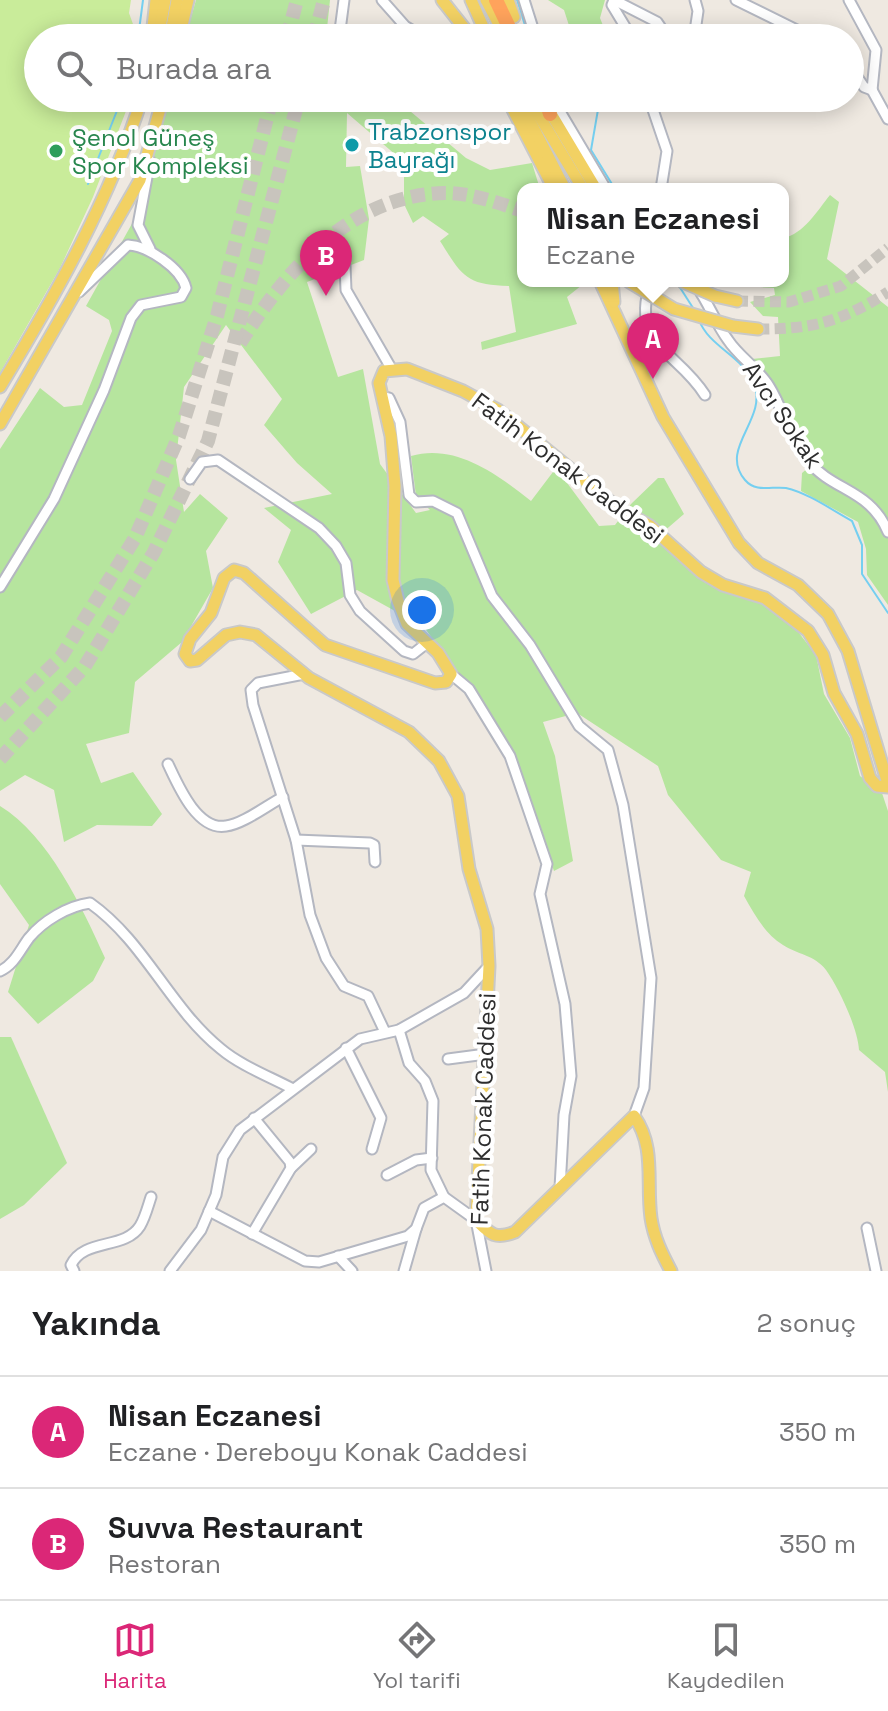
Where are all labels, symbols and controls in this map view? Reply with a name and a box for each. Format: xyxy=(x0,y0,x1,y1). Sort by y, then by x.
search box xyxy=(24,24,864,112)
icon: search xyxy=(52,46,96,90)
text: Burada ara xyxy=(116,49,271,88)
place label: Trabzonspor Bayrağı xyxy=(368,116,511,175)
place label: Şenol Güneş Spor Kompleksi xyxy=(72,122,249,181)
marker: Trabzonspor Bayrağı xyxy=(343,136,361,154)
marker: Şenol Güneş Spor Kompleksi xyxy=(47,142,65,160)
popup xyxy=(517,183,789,287)
text: Nisan Eczanesi xyxy=(546,199,760,238)
pin: B xyxy=(300,230,352,296)
text: Eczane xyxy=(546,238,636,272)
pin: A xyxy=(627,313,679,379)
street label: Avcı Sokak xyxy=(736,356,830,474)
street label: Fatih Konak Caddesi xyxy=(466,386,670,550)
your location xyxy=(402,590,442,630)
street label: Fatih Konak Caddesi xyxy=(463,992,503,1226)
text: Yakında xyxy=(32,1302,161,1345)
text: 2 sonuç xyxy=(757,1306,856,1340)
text: Nisan Eczanesi xyxy=(108,1396,321,1435)
text: A xyxy=(50,1415,66,1449)
text: 350 m xyxy=(779,1415,856,1449)
text: Eczane · Dereboyu Konak Caddesi xyxy=(108,1435,528,1469)
text: Suvva Restaurant xyxy=(108,1508,364,1547)
text: B xyxy=(49,1527,67,1561)
text: 350 m xyxy=(779,1527,856,1561)
text: Restoran xyxy=(108,1547,221,1581)
tab: Harita xyxy=(103,1618,167,1694)
tab: Yol tarifi xyxy=(373,1618,461,1694)
tab: Kaydedilen xyxy=(667,1618,785,1694)

